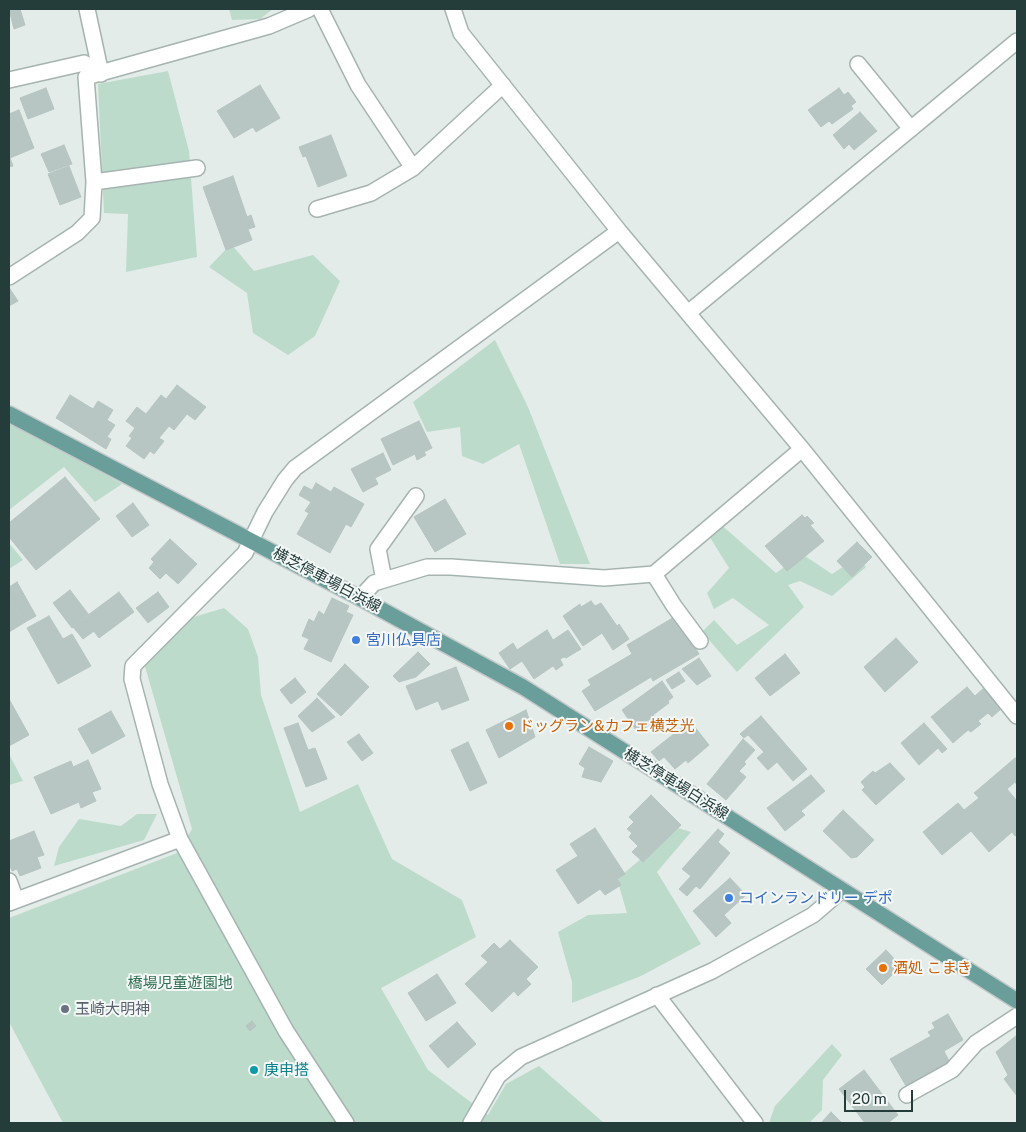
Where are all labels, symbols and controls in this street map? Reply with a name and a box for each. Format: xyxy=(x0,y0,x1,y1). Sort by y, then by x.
street label: 横芝停車場白浜線 xyxy=(270,544,384,616)
place label: 宮川仏具店 xyxy=(366,631,441,649)
marker: 宮川仏具店 xyxy=(350,634,362,646)
place label: ドッグラン&カフェ横芝光 xyxy=(519,717,695,735)
marker: ドッグラン&カフェ横芝光 xyxy=(503,720,515,732)
street label: 横芝停車場白浜線 xyxy=(620,745,732,823)
place label: コインランドリー デポ xyxy=(739,889,893,907)
marker: コインランドリー デポ xyxy=(723,892,735,904)
place label: 酒処 こまき xyxy=(893,959,972,977)
marker: 酒処 こまき xyxy=(877,962,889,974)
park label: 橋場児童遊園地 xyxy=(128,974,232,992)
place label: 玉崎大明神 xyxy=(75,1000,150,1018)
marker: 玉崎大明神 xyxy=(59,1003,71,1015)
place label: 庚申搭 xyxy=(264,1061,309,1079)
marker: 庚申搭 xyxy=(248,1064,260,1076)
scale bar xyxy=(846,1080,915,1112)
text: 20 m xyxy=(852,1090,887,1107)

